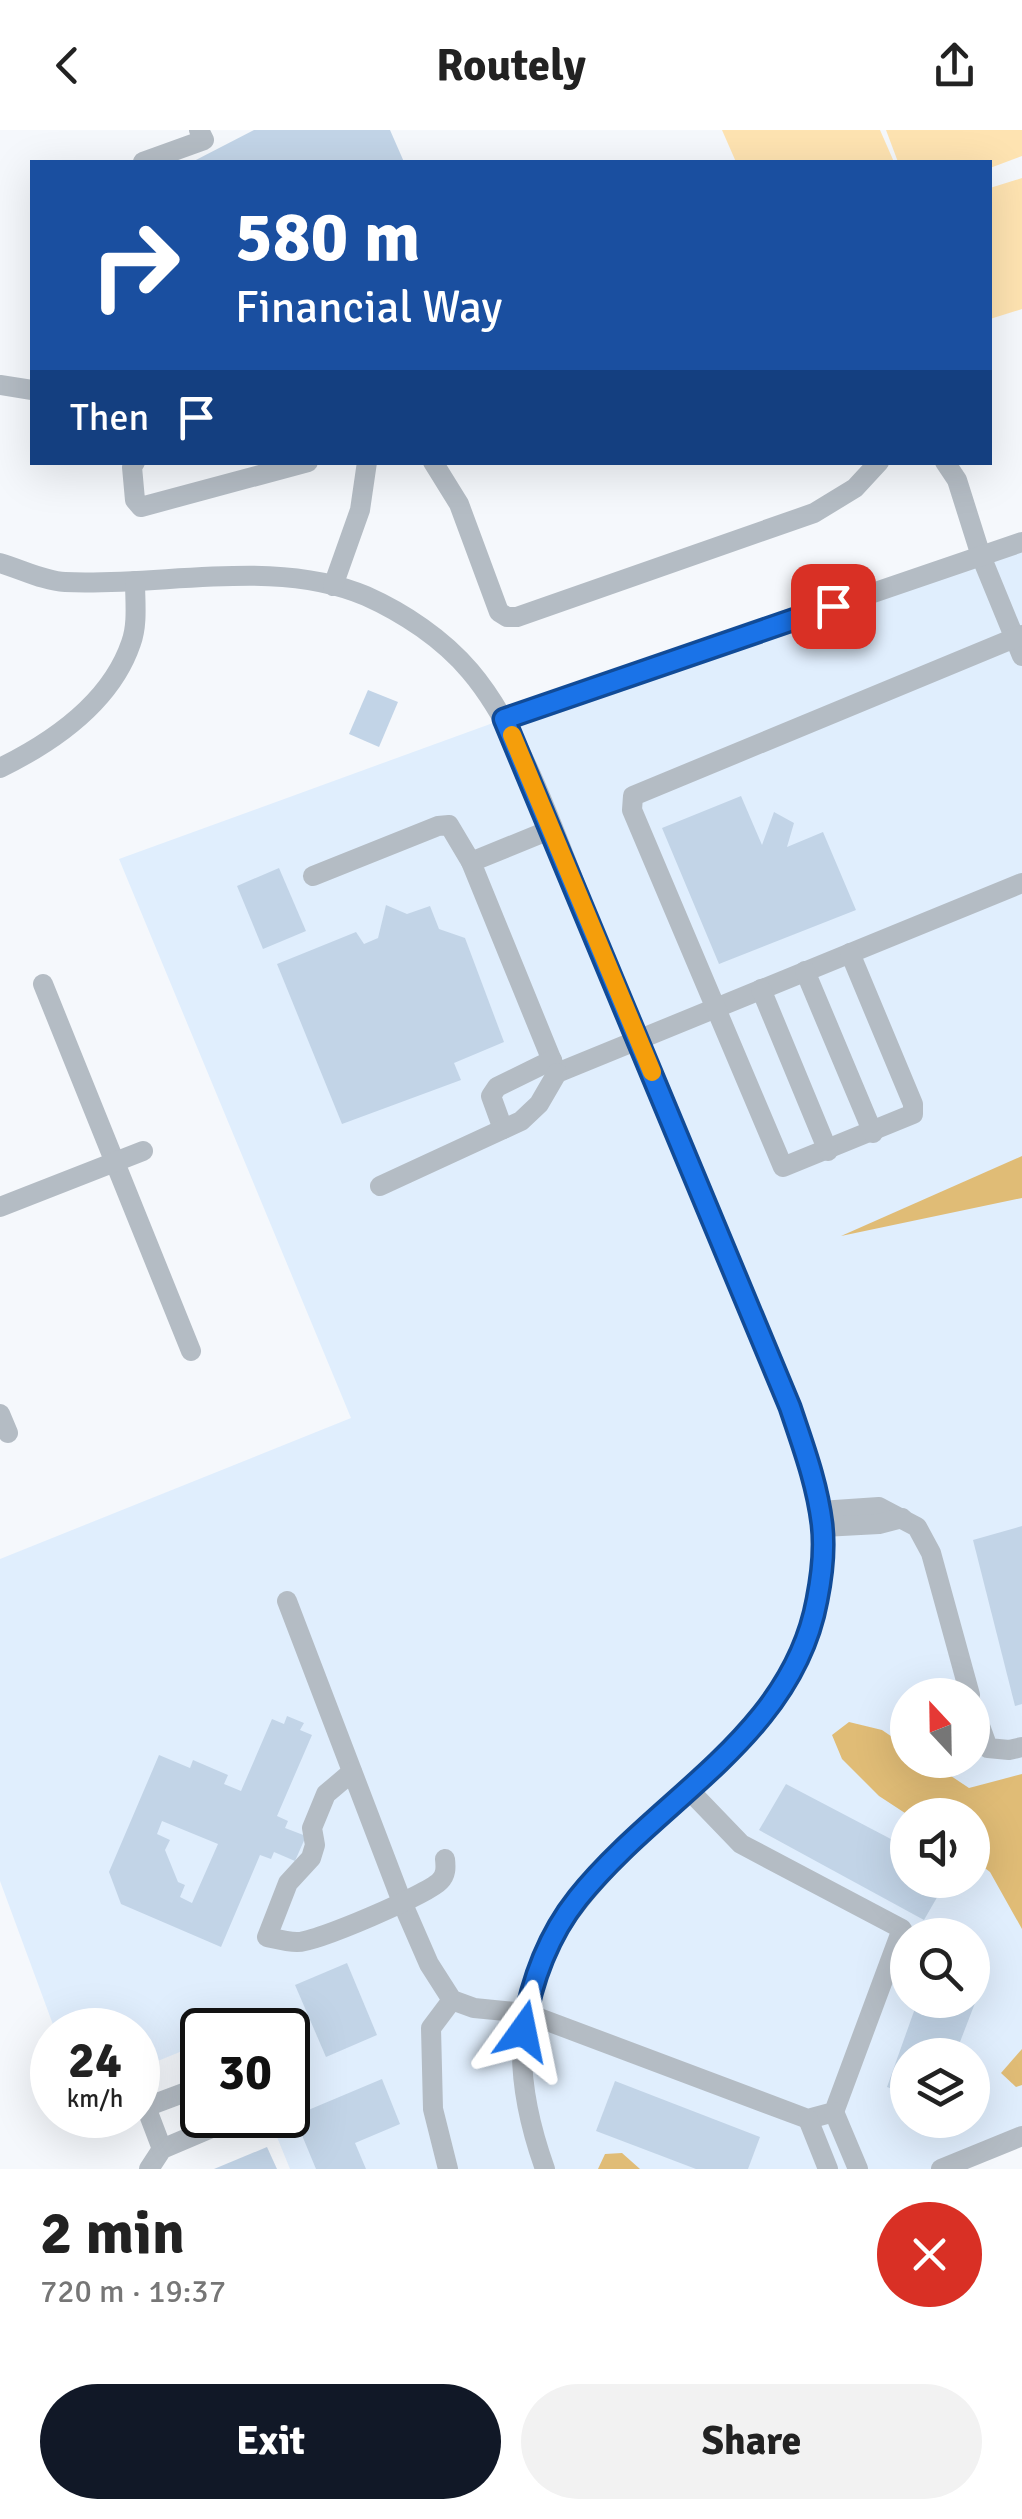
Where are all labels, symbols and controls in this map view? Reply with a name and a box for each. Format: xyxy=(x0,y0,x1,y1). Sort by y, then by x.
icon: back xyxy=(40,38,95,93)
text: Routely xyxy=(436,38,586,93)
icon: share xyxy=(927,38,982,93)
text: 580 m xyxy=(235,194,420,280)
icon: right xyxy=(70,200,200,330)
text: Financial Way xyxy=(235,280,502,335)
icon: arrive xyxy=(169,390,224,445)
text: Then xyxy=(70,394,149,441)
pin xyxy=(791,564,876,649)
icon: arrive xyxy=(806,579,861,634)
north arrow xyxy=(890,1678,990,1778)
map controls xyxy=(890,1678,990,2138)
button: sound xyxy=(890,1798,990,1898)
button: search xyxy=(890,1918,990,2018)
position arrow xyxy=(471,1979,575,2083)
speed limit sign: 30 xyxy=(180,2008,310,2138)
text: 24 xyxy=(68,2030,122,2092)
button: layers xyxy=(890,2038,990,2138)
text: km/h xyxy=(67,2083,123,2114)
text: 2 min xyxy=(40,2197,185,2271)
button: close xyxy=(877,2202,982,2307)
text: 720 m · 19:37 xyxy=(40,2272,226,2311)
button: Exit xyxy=(40,2384,501,2499)
button: Share xyxy=(521,2384,982,2499)

